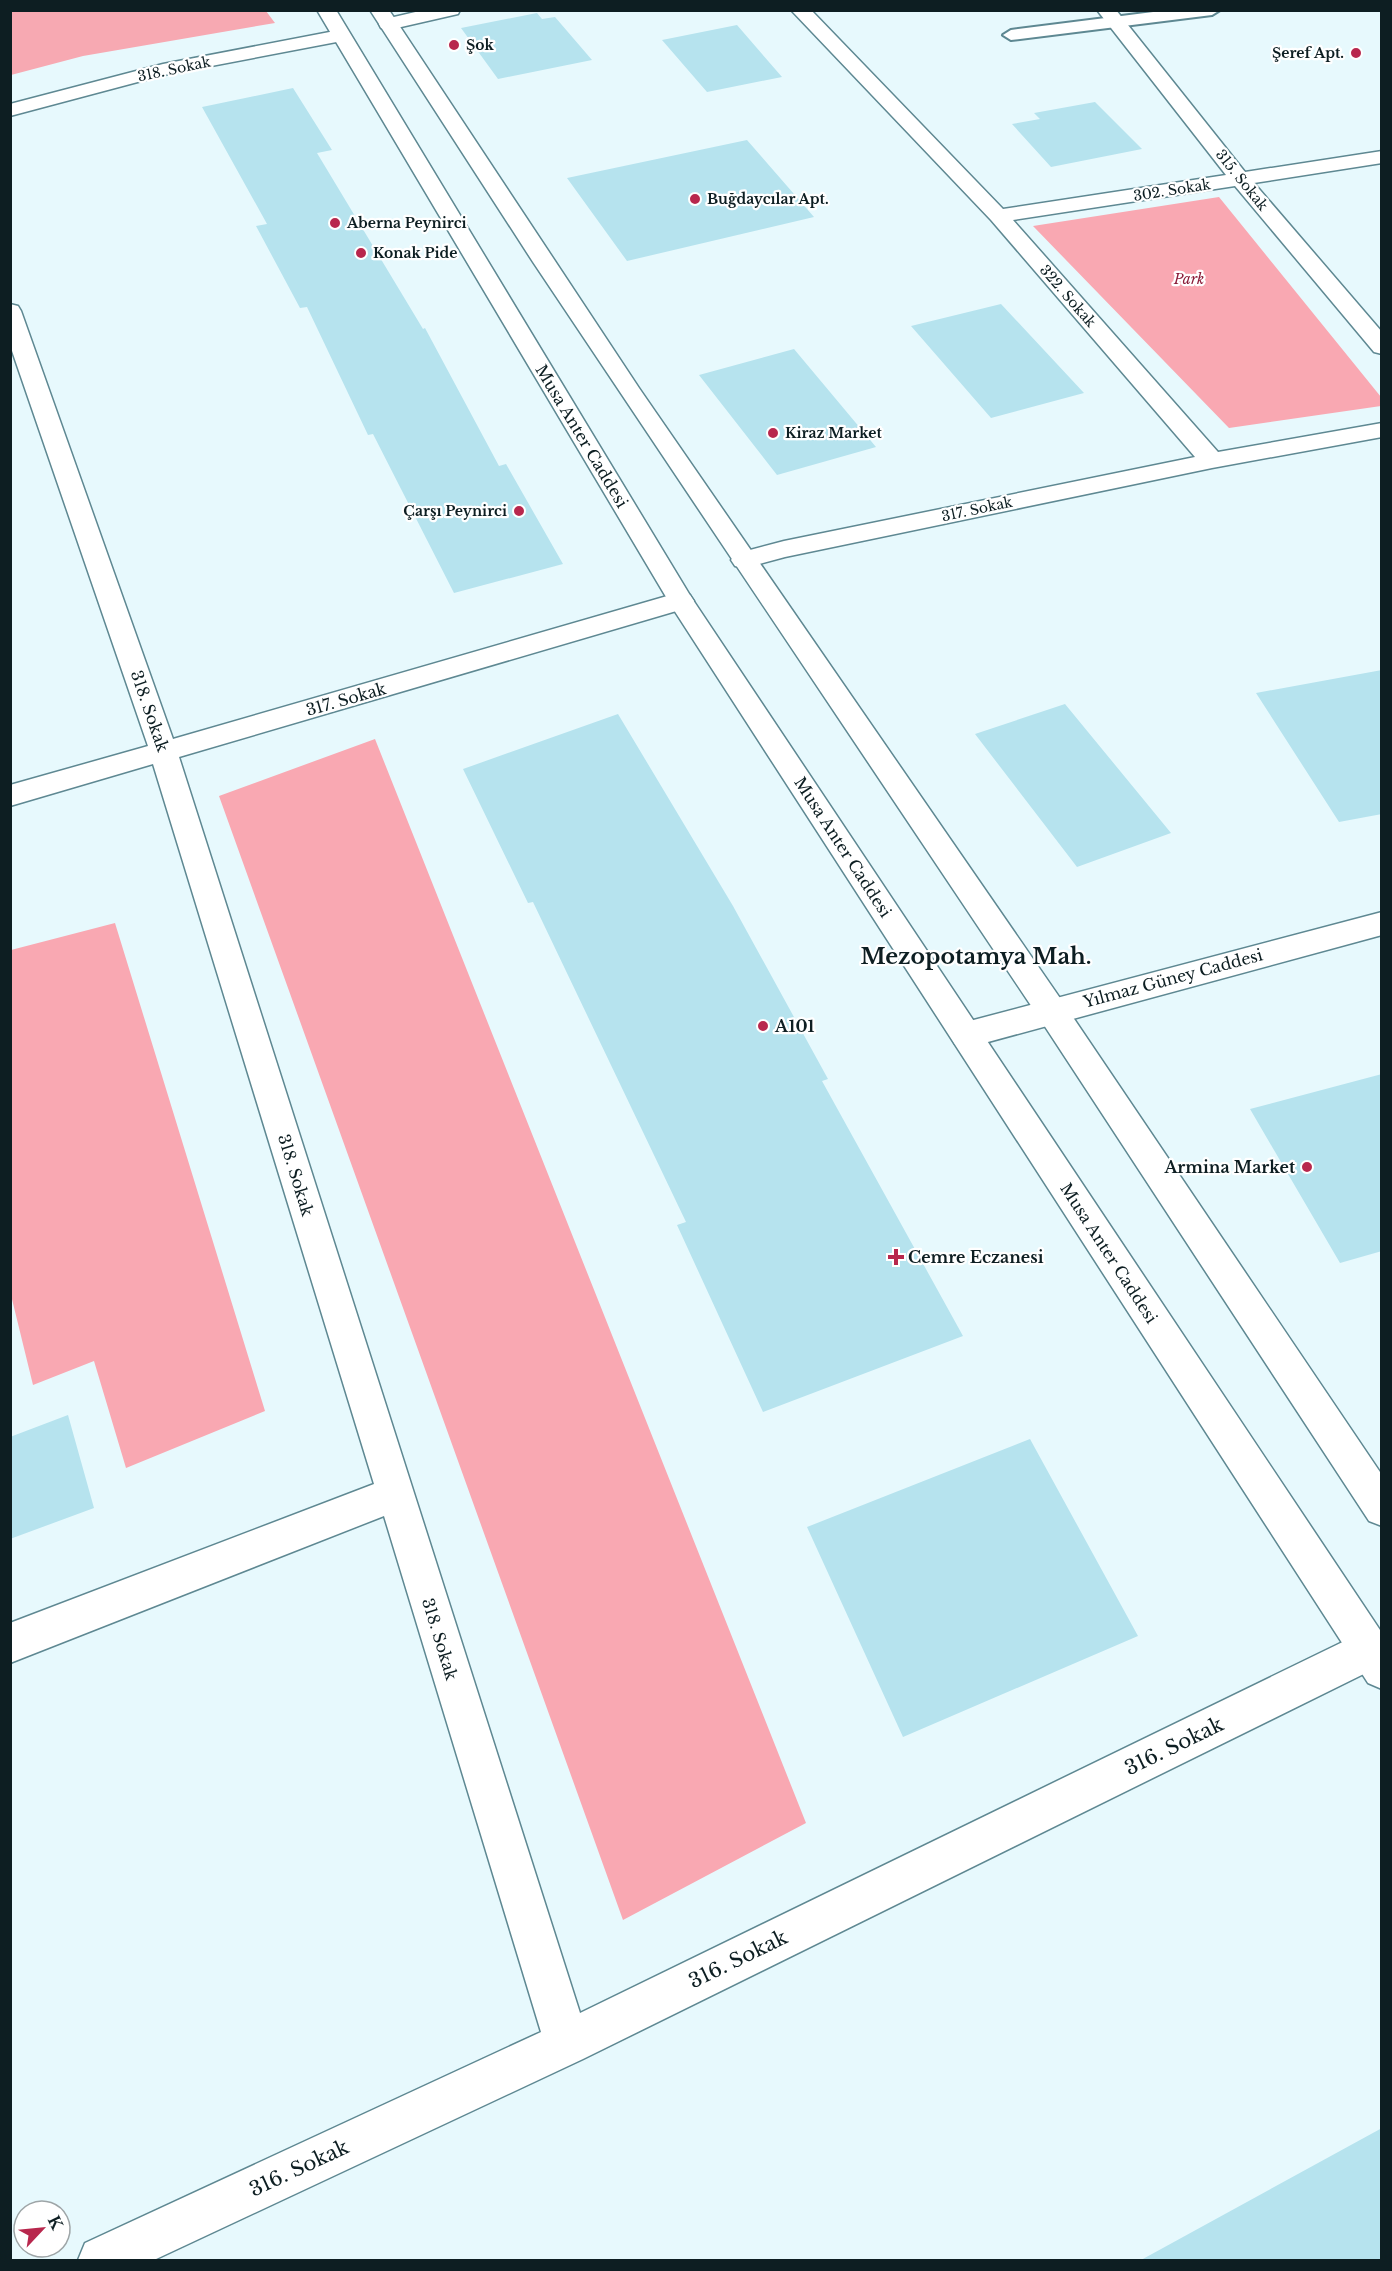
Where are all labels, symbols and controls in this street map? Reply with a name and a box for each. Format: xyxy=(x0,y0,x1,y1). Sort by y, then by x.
place label: Şok xyxy=(466,36,495,54)
marker: Şok xyxy=(447,38,461,52)
place label: Şeref Apt. xyxy=(1272,44,1344,62)
marker: Şeref Apt. xyxy=(1349,46,1363,60)
street label: 318. Sokak xyxy=(136,52,213,86)
street label: 315. Sokak xyxy=(1212,146,1272,215)
street label: 302. Sokak xyxy=(1132,175,1212,205)
place label: Buğdaycılar Apt. xyxy=(707,190,829,208)
marker: Buğdaycılar Apt. xyxy=(688,192,702,206)
place label: Aberna Peynirci xyxy=(346,214,467,232)
marker: Aberna Peynirci xyxy=(328,216,342,230)
place label: Konak Pide xyxy=(373,244,457,262)
marker: Konak Pide xyxy=(354,246,368,260)
street label: 322. Sokak xyxy=(1036,261,1100,331)
park label: Park xyxy=(1173,270,1204,288)
street label: Musa Anter Caddesi xyxy=(531,361,633,512)
place label: Kiraz Market xyxy=(785,424,882,442)
marker: Kiraz Market xyxy=(766,426,780,440)
street label: 317. Sokak xyxy=(940,493,1014,525)
place label: Çarşı Peynirci xyxy=(403,502,507,520)
marker: Çarşı Peynirci xyxy=(512,504,526,518)
street label: 318. Sokak xyxy=(127,668,173,755)
street label: 317. Sokak xyxy=(304,678,388,720)
street label: Musa Anter Caddesi xyxy=(790,773,896,921)
district label: Mezopotamya Mah. xyxy=(861,943,1091,970)
street label: Yılmaz Güney Caddesi xyxy=(1080,944,1265,1012)
place label: A101 xyxy=(774,1016,815,1036)
marker: A101 xyxy=(756,1019,770,1033)
street label: 318. Sokak xyxy=(274,1131,318,1219)
place label: Armina Market xyxy=(1163,1157,1296,1177)
marker: Armina Market xyxy=(1300,1160,1314,1174)
street label: Musa Anter Caddesi xyxy=(1056,1179,1162,1327)
place label: Cemre Eczanesi xyxy=(908,1247,1044,1267)
marker: Cemre Eczanesi xyxy=(889,1250,903,1264)
street label: 318. Sokak xyxy=(418,1595,462,1683)
street label: 316. Sokak xyxy=(1121,1711,1228,1780)
street label: 316. Sokak xyxy=(685,1924,792,1993)
street label: 316. Sokak xyxy=(246,2134,353,2201)
north arrow xyxy=(12,2199,72,2259)
text: K xyxy=(44,2212,68,2233)

